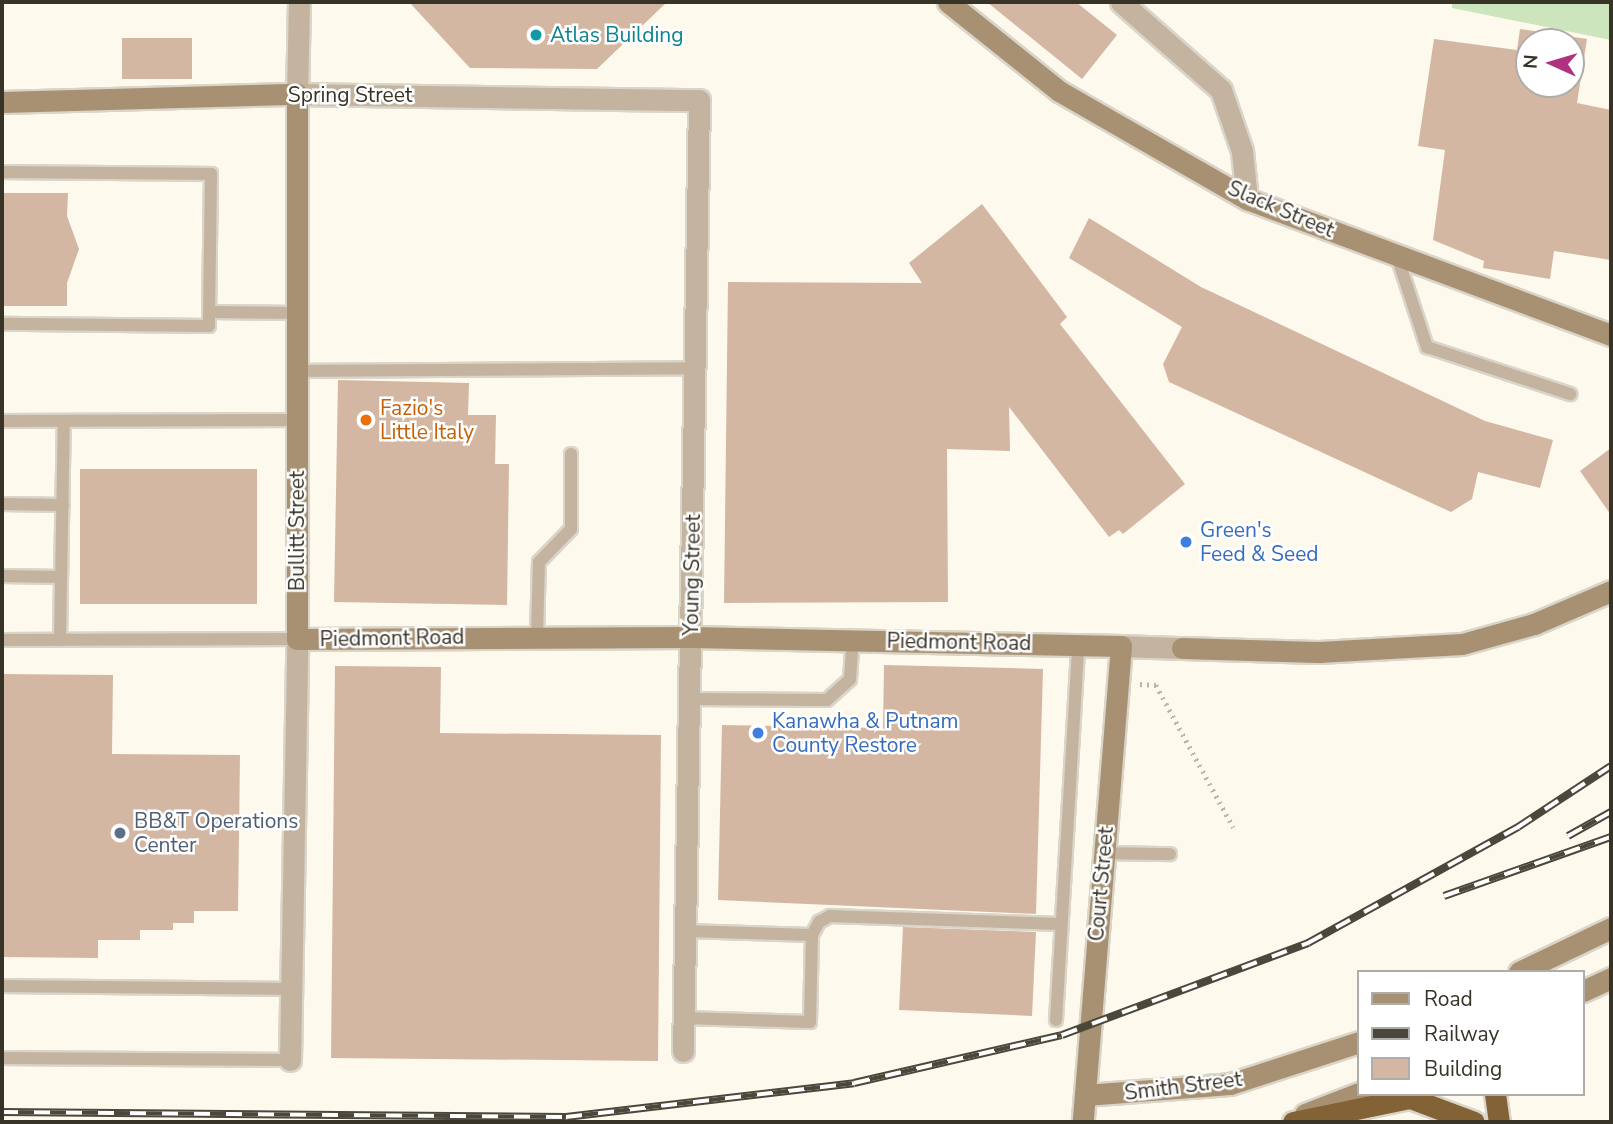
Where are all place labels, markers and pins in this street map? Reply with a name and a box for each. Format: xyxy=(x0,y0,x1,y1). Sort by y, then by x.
place label: Atlas Building xyxy=(550,22,684,48)
marker: Atlas Building xyxy=(528,27,544,43)
place label: Fazio's Little Italy xyxy=(380,395,474,445)
marker: Fazio's Little Italy xyxy=(358,412,374,428)
place label: Green's Feed & Seed xyxy=(1200,517,1319,567)
marker: Green's Feed & Seed xyxy=(1178,534,1194,550)
place label: Kanawha & Putnam County Restore xyxy=(772,708,959,758)
marker: Kanawha & Putnam County Restore xyxy=(750,725,766,741)
place label: BB&T Operations Center xyxy=(134,808,298,858)
marker: BB&T Operations Center xyxy=(112,825,128,841)

